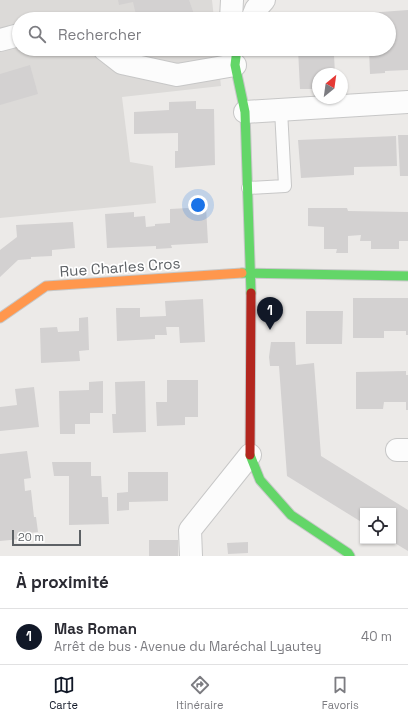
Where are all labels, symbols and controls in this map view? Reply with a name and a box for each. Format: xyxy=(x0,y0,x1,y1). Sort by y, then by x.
search box xyxy=(12,12,396,56)
icon: search xyxy=(26,23,48,45)
text: Rechercher xyxy=(58,25,141,44)
north arrow xyxy=(312,68,348,104)
your location xyxy=(188,195,208,215)
street label: Rue Charles Cros xyxy=(59,253,181,281)
pin: 1 xyxy=(257,297,283,330)
map controls xyxy=(360,508,396,544)
button: locate xyxy=(360,508,396,544)
scale bar xyxy=(12,528,81,547)
text: 20 m xyxy=(18,530,44,544)
text: À proximité xyxy=(16,571,109,593)
text: Mas Roman xyxy=(54,619,137,638)
text: 1 xyxy=(26,628,32,645)
text: 40 m xyxy=(361,628,392,645)
text: Arrêt de bus · Avenue du Maréchal Lyautey xyxy=(54,638,321,655)
tab: Carte xyxy=(49,674,78,712)
tab: Itinéraire xyxy=(176,674,224,712)
tab: Favoris xyxy=(322,674,359,712)

